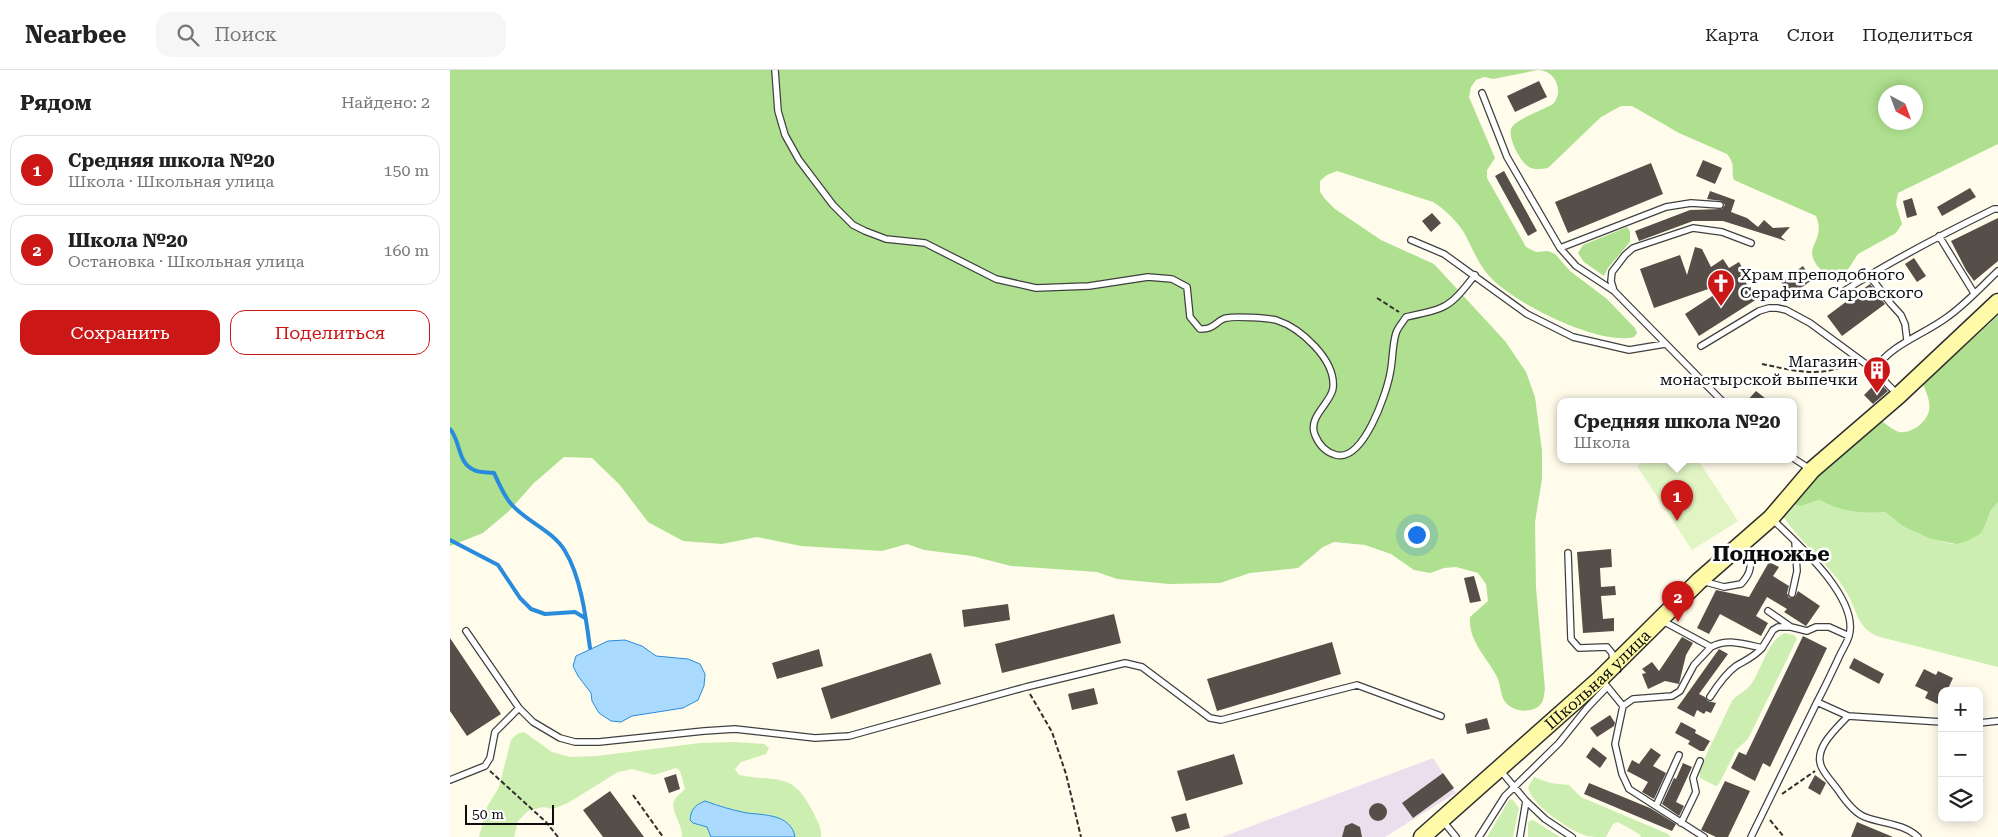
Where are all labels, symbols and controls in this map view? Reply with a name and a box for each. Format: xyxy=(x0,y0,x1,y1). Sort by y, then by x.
search box xyxy=(156,12,506,57)
text: Nearbee xyxy=(25,21,126,49)
icon: search xyxy=(174,21,202,49)
text: Поиск xyxy=(214,23,277,46)
text: Карта xyxy=(1705,24,1759,45)
text: Слои xyxy=(1787,24,1834,45)
text: Поделиться xyxy=(1862,24,1973,45)
north arrow xyxy=(1878,85,1923,130)
text: Рядом xyxy=(20,91,92,115)
text: Найдено: 2 xyxy=(341,93,430,112)
text: Средняя школа №20 xyxy=(68,149,275,172)
text: 1 xyxy=(33,161,41,180)
text: 150 m xyxy=(383,161,429,180)
text: Школа · Школьная улица xyxy=(68,172,274,191)
text: Школа №20 xyxy=(68,229,188,252)
text: 2 xyxy=(33,241,41,260)
text: 160 m xyxy=(383,241,429,260)
text: Остановка · Школьная улица xyxy=(68,252,304,271)
place label: Храм преподобного Серафима Саровского xyxy=(1740,265,1923,302)
church icon: Храм преподобного Серафима Саровского xyxy=(1706,268,1736,307)
button: Сохранить xyxy=(20,310,220,355)
button: Поделиться xyxy=(230,310,430,355)
place label: Магазин монастырской выпечки xyxy=(1660,352,1858,389)
building icon: Магазин монастырской выпечки xyxy=(1862,355,1892,394)
popup xyxy=(1557,398,1797,463)
text: Средняя школа №20 xyxy=(1574,410,1780,433)
text: Школа xyxy=(1574,433,1630,452)
pin: 1 xyxy=(1661,480,1693,521)
your location xyxy=(1404,522,1430,548)
district label: Подножье xyxy=(1712,542,1830,566)
pin: 2 xyxy=(1662,581,1694,622)
street label: Школьная улица xyxy=(1541,625,1654,733)
map controls xyxy=(1938,687,1983,822)
button: + xyxy=(1938,687,1983,732)
button: − xyxy=(1938,732,1983,777)
button: layers xyxy=(1938,777,1983,822)
scale bar xyxy=(465,802,554,825)
text: 50 m xyxy=(472,806,504,822)

